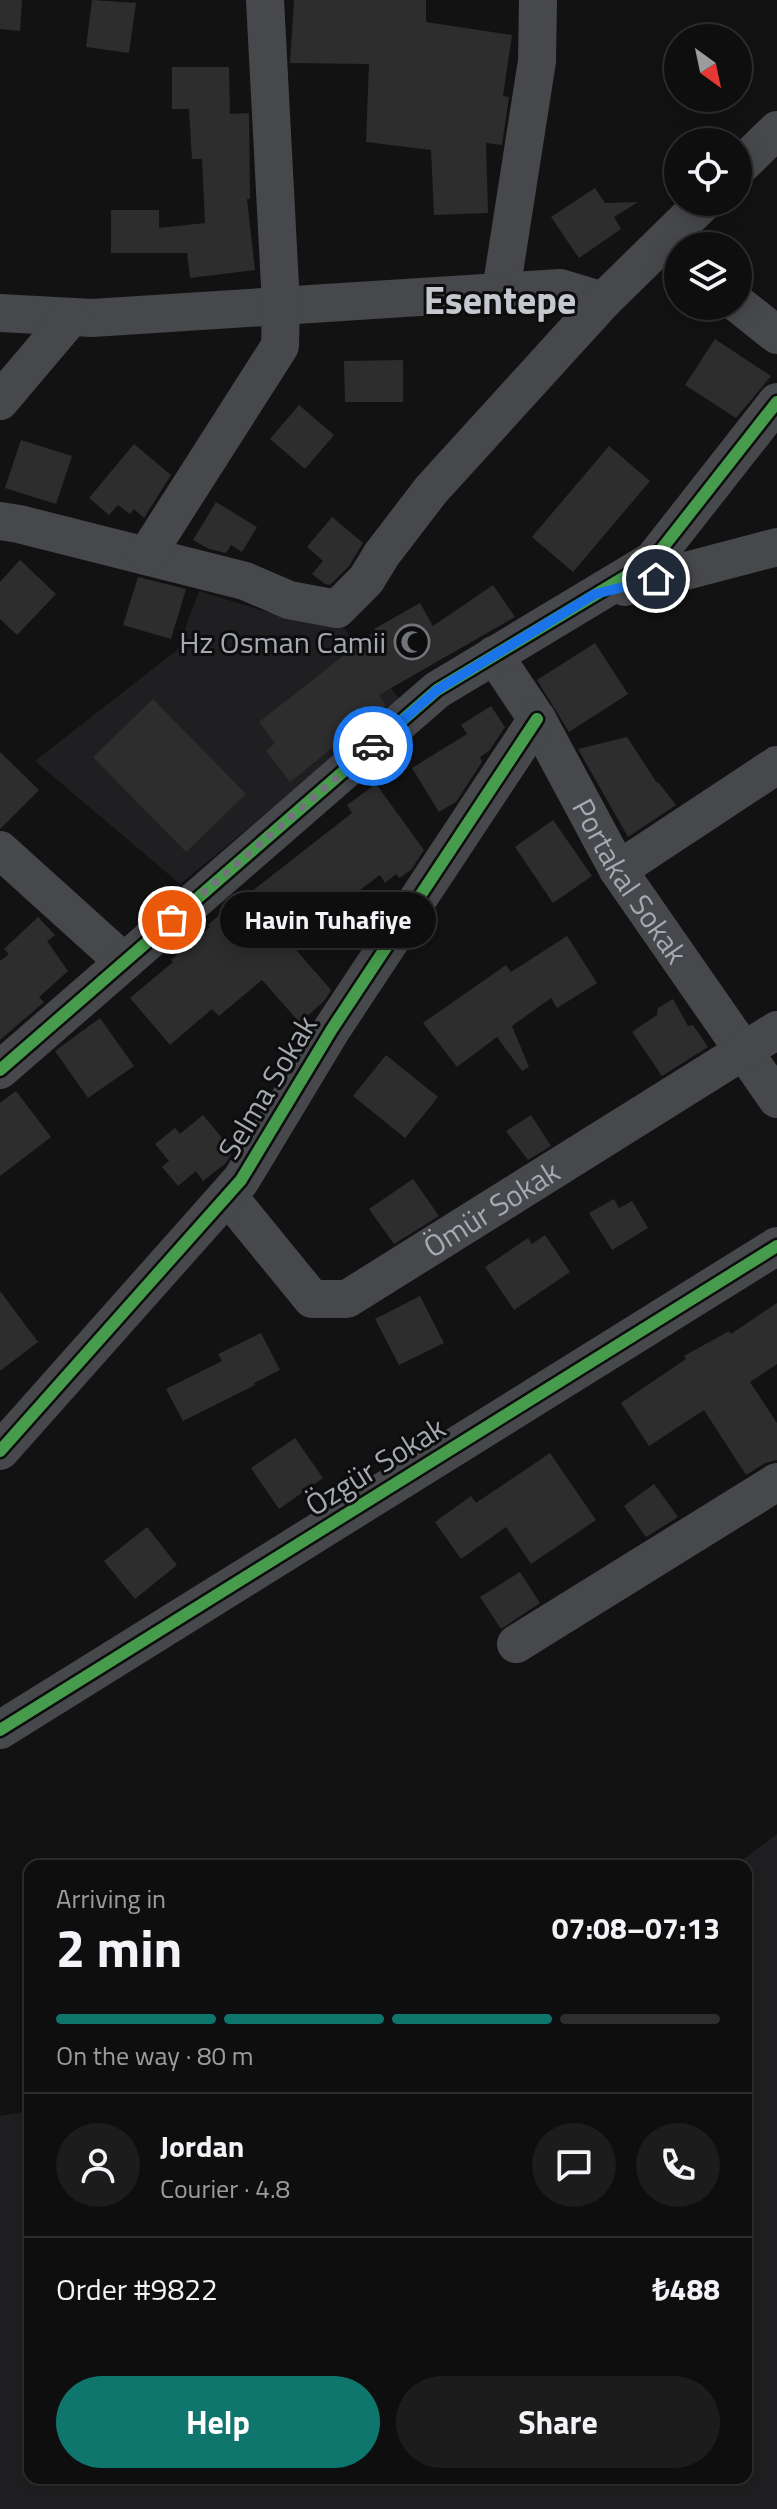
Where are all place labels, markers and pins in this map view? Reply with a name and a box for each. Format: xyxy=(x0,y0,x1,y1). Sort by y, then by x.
pin xyxy=(622,545,690,613)
place label: Hz Osman Camii xyxy=(179,619,386,665)
mosque icon: Hz Osman Camii xyxy=(393,623,431,661)
pin xyxy=(138,886,206,954)
callout: Havin Tuhafiye xyxy=(220,892,436,948)

